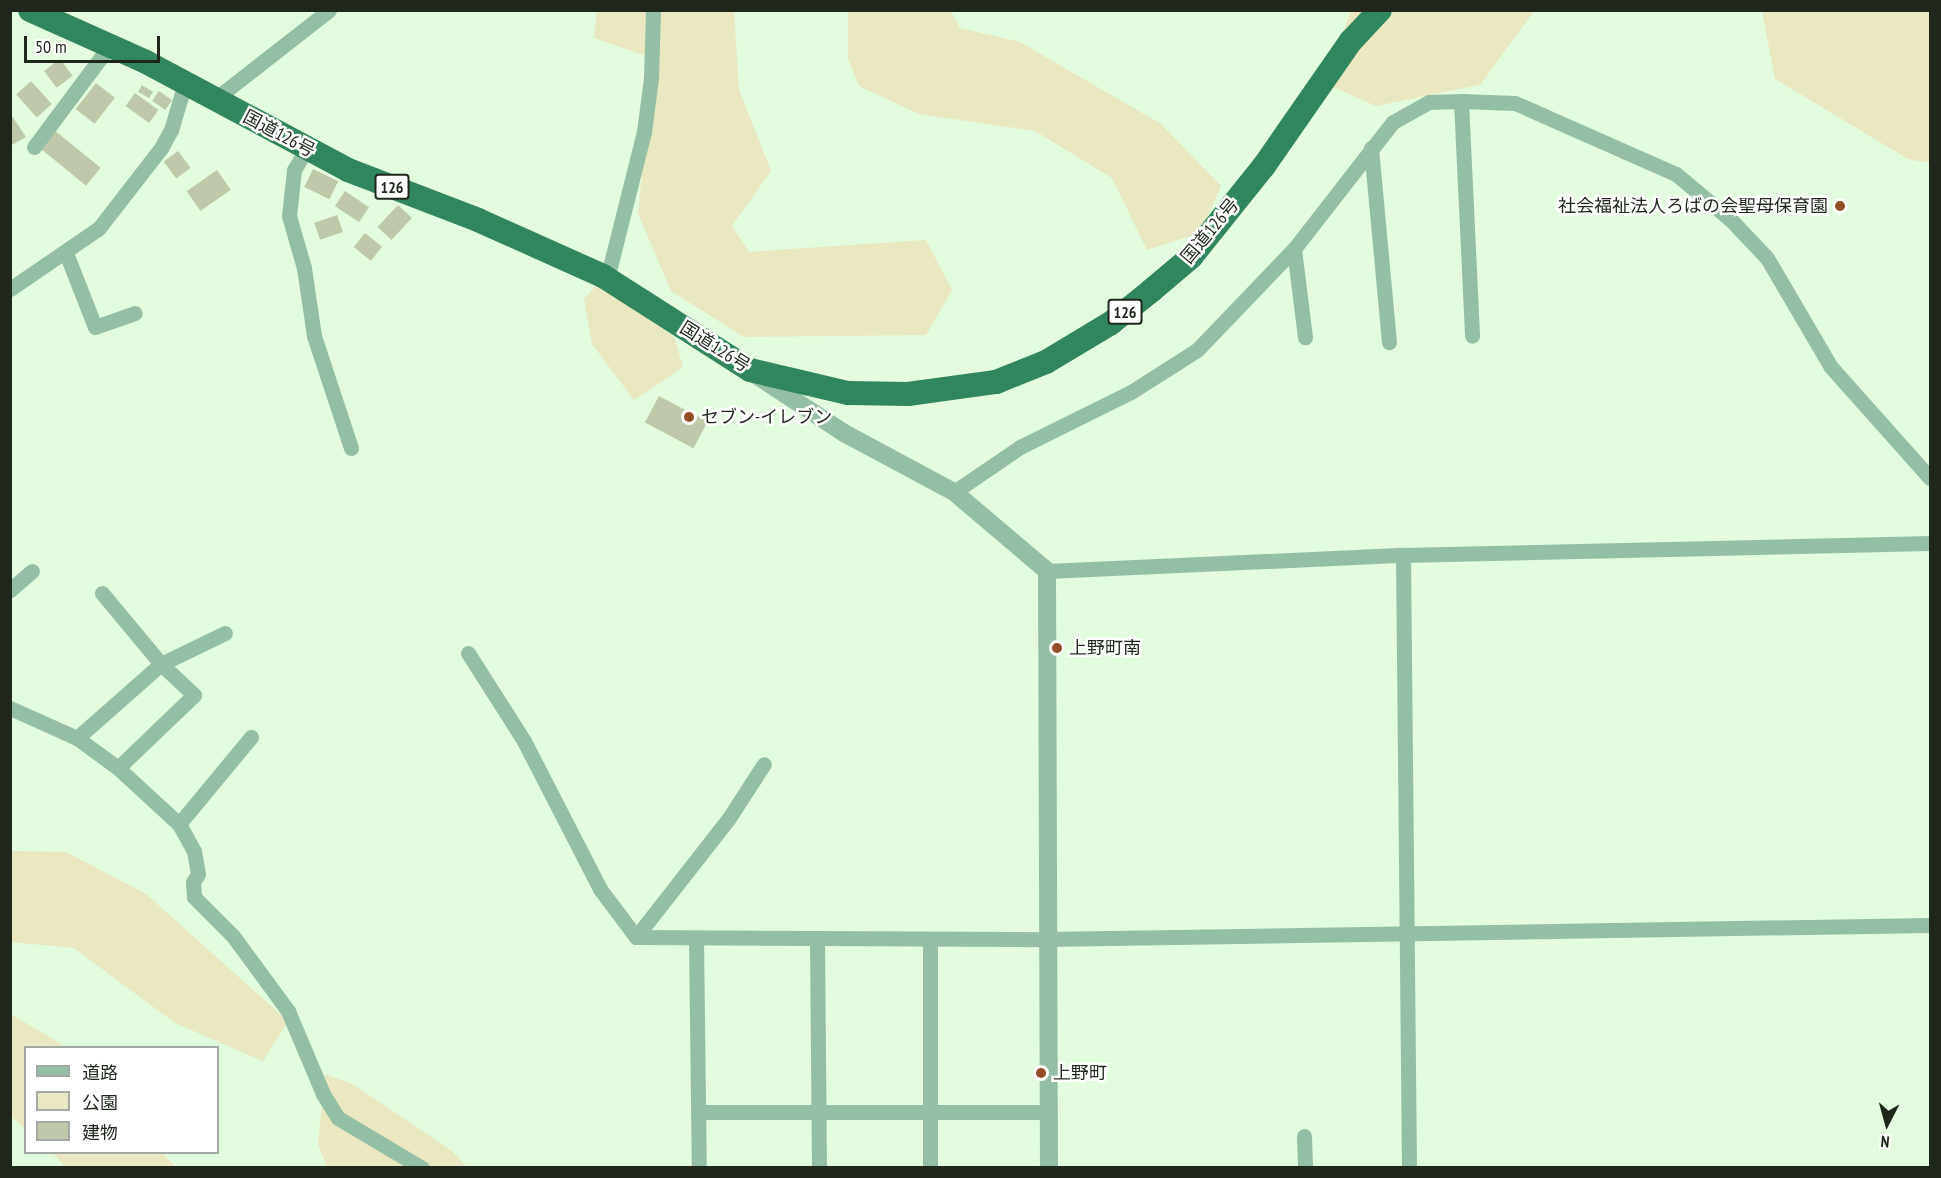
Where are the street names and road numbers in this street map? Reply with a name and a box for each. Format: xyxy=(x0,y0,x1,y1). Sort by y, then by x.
street label: 国道126号 xyxy=(239,106,319,162)
road number: 126 xyxy=(374,174,410,200)
street label: 国道126号 xyxy=(1177,194,1243,268)
road number: 126 xyxy=(1107,299,1143,325)
street label: 国道126号 xyxy=(676,317,754,377)

